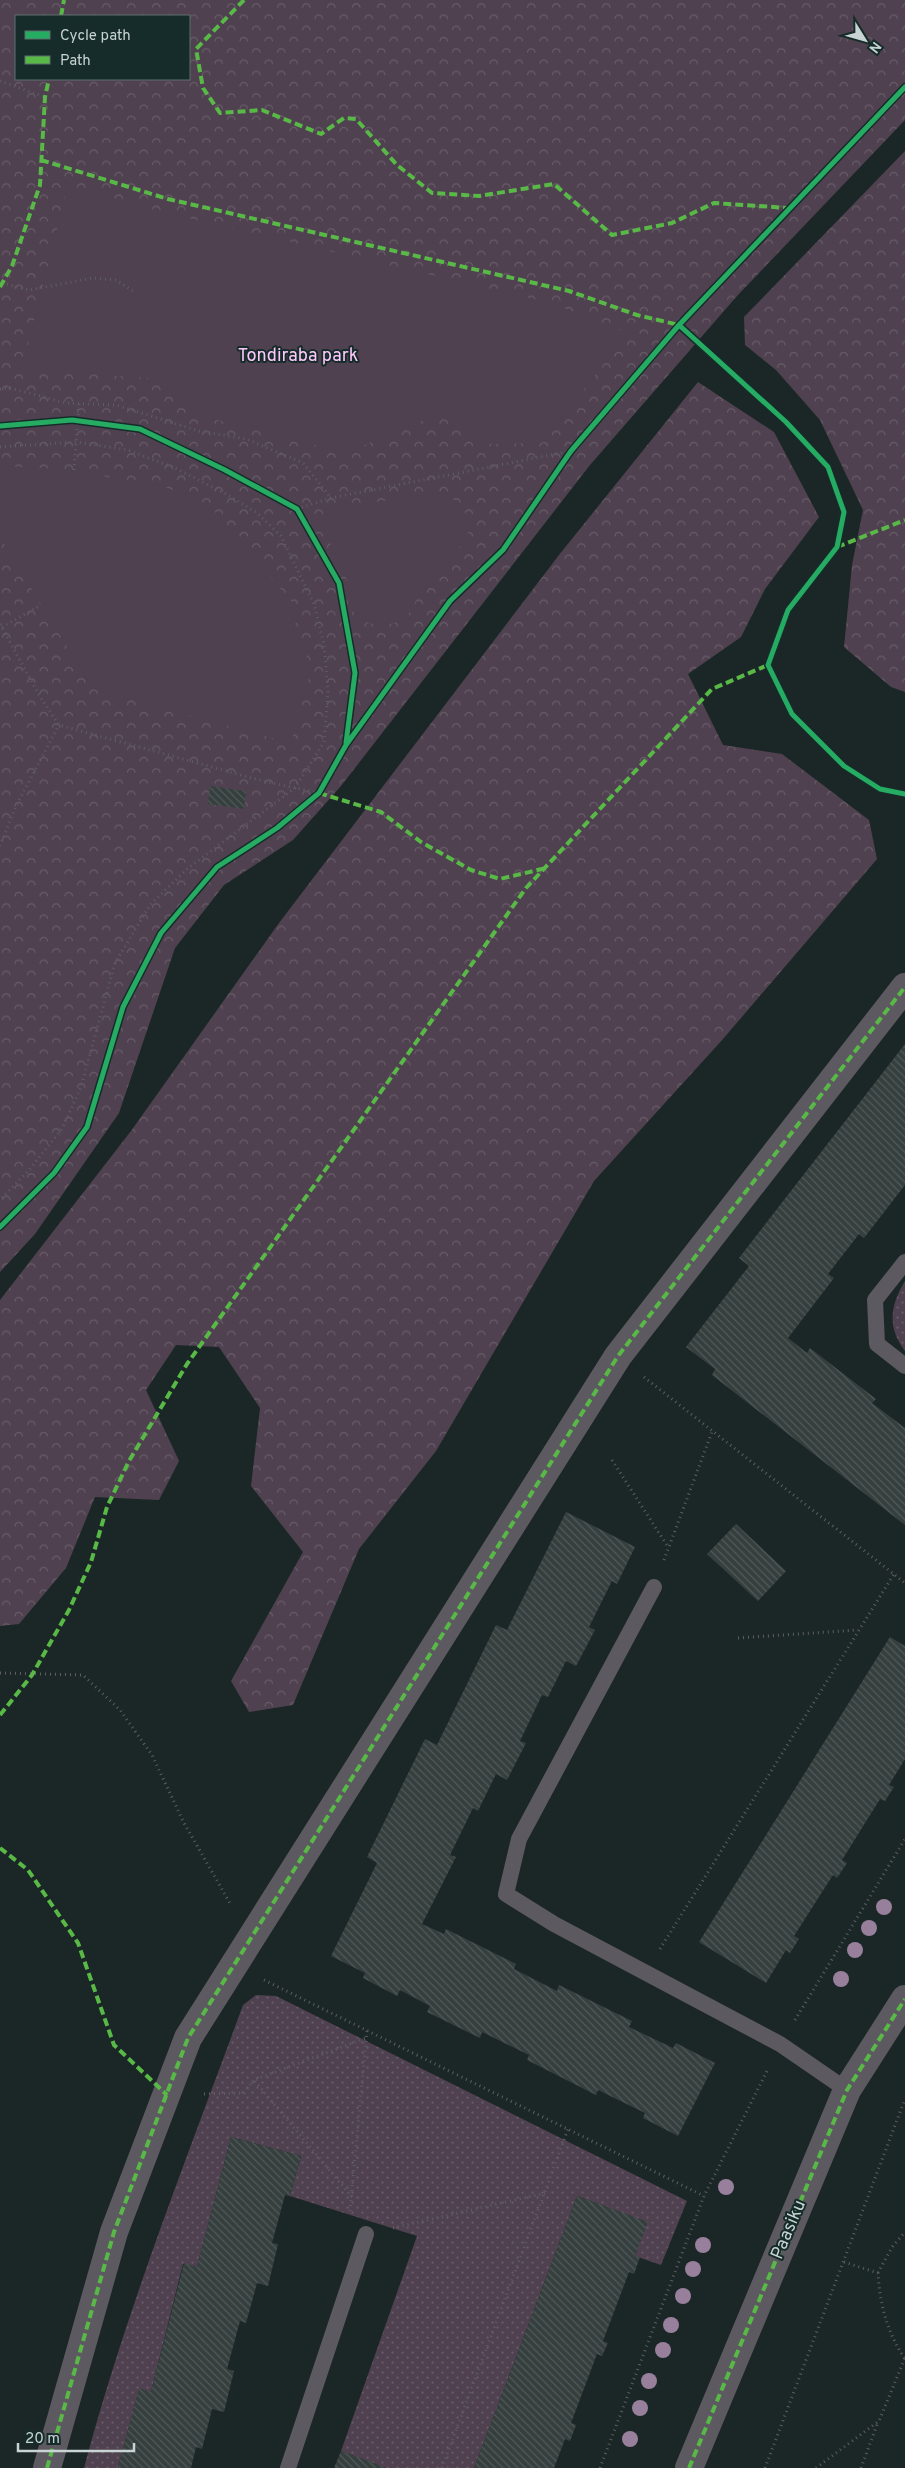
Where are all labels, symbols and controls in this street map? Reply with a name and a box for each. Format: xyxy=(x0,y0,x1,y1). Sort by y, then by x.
legend xyxy=(15,15,190,80)
north arrow xyxy=(840,15,890,65)
text: Cycle path xyxy=(60,27,131,46)
text: N xyxy=(864,38,884,56)
text: Path xyxy=(60,52,91,71)
park label: Tondiraba park xyxy=(238,345,358,368)
street label: Paasiku xyxy=(766,2197,812,2263)
scale bar xyxy=(18,2420,134,2452)
text: 20 m xyxy=(25,2430,60,2449)

